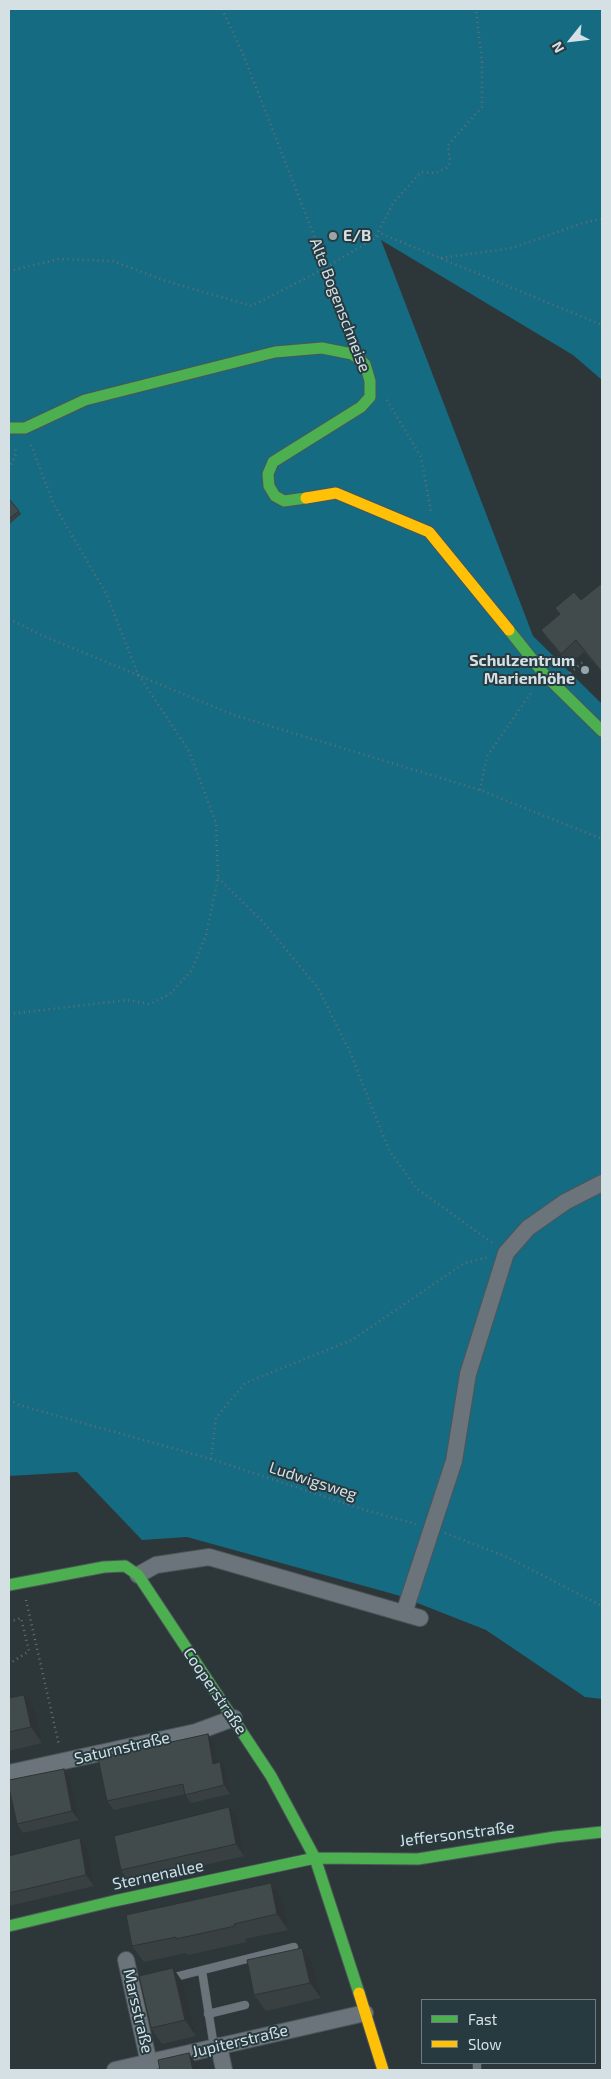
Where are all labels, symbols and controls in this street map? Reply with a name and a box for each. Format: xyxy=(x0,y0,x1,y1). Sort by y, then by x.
north arrow xyxy=(546,15,596,65)
text: N xyxy=(548,39,567,56)
place label: E/B xyxy=(343,226,371,246)
marker: E/B xyxy=(327,230,339,242)
street label: Alte Bogenschneise xyxy=(306,235,374,375)
place label: Schulzentrum Marienhöhe xyxy=(469,651,575,689)
marker: Schulzentrum Marienhöhe xyxy=(579,664,591,676)
street label: Ludwigsweg xyxy=(267,1458,359,1504)
street label: Cooperstraße xyxy=(179,1644,251,1738)
street label: Saturnstraße xyxy=(72,1728,172,1768)
street label: Jeffersonstraße xyxy=(398,1817,516,1851)
street label: Sternenallee xyxy=(111,1856,205,1894)
street label: Marsstraße xyxy=(119,1967,157,2055)
legend xyxy=(421,1999,596,2064)
text: Fast xyxy=(468,2010,497,2028)
street label: Jupiterstraße xyxy=(190,2021,290,2061)
text: Slow xyxy=(468,2035,502,2053)

